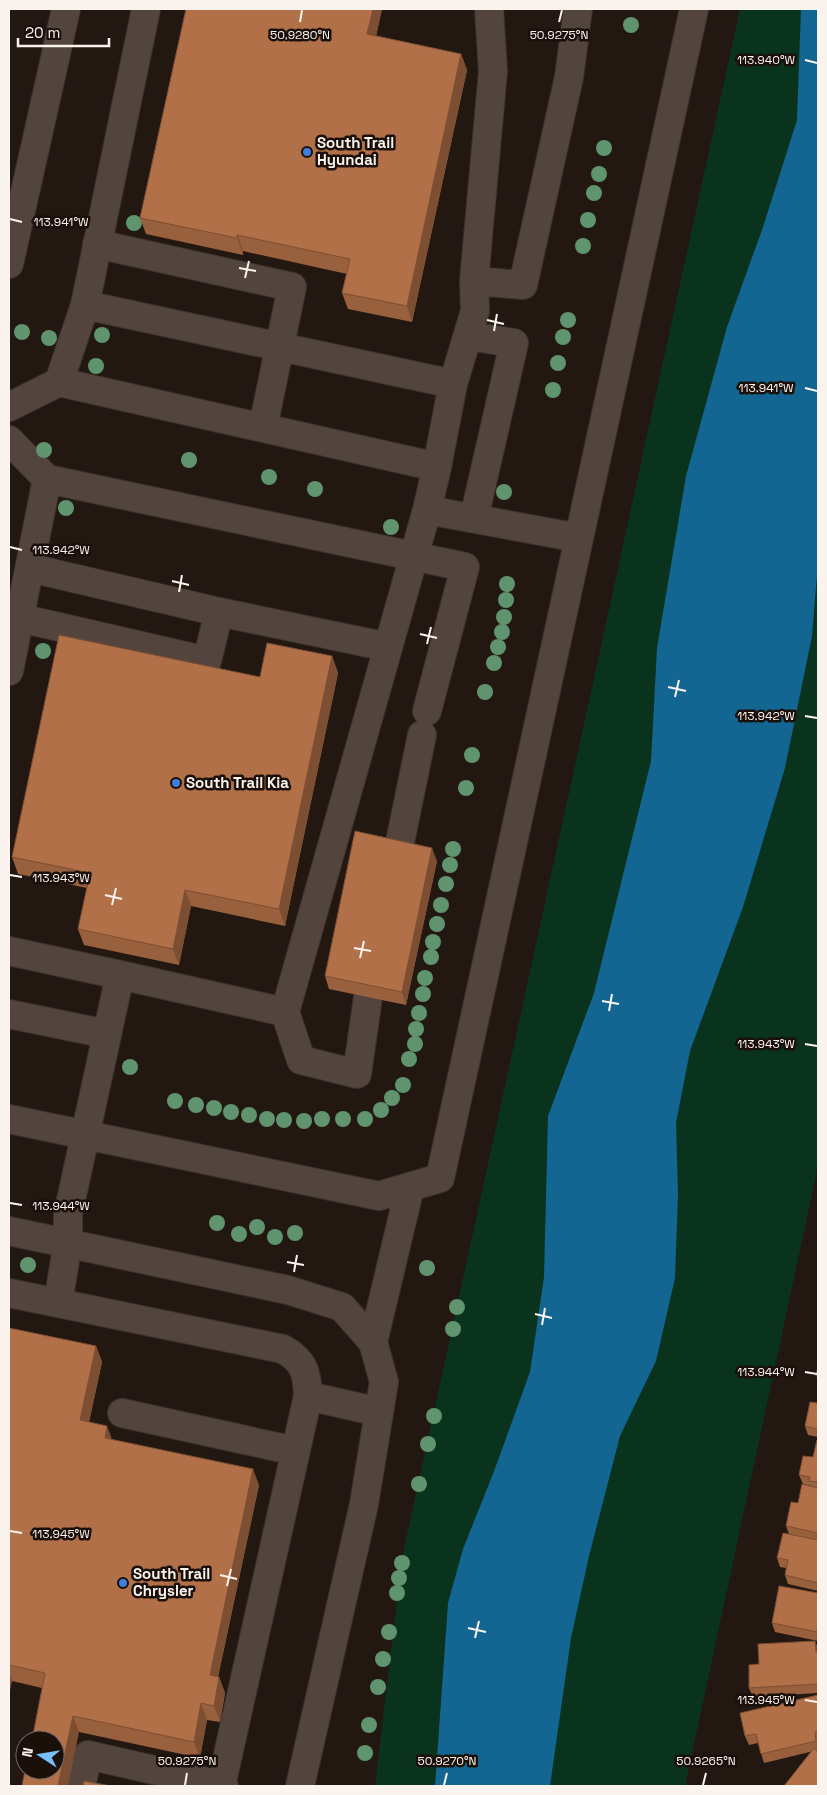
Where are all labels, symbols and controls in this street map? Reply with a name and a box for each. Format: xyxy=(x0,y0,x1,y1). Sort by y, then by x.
scale bar xyxy=(18,15,109,47)
text: 20 m xyxy=(25,23,60,42)
text: 50.9280°N xyxy=(270,27,330,43)
text: 50.9275°N xyxy=(530,27,588,43)
text: 113.940°W xyxy=(737,52,795,68)
place label: South Trail Hyundai xyxy=(317,133,394,169)
marker: South Trail Hyundai xyxy=(301,146,313,158)
text: 113.941°W xyxy=(34,214,89,230)
text: 113.941°W xyxy=(739,380,794,396)
text: 113.942°W xyxy=(32,542,90,558)
text: 113.942°W xyxy=(737,708,795,724)
place label: South Trail Kia xyxy=(186,773,289,792)
marker: South Trail Kia xyxy=(170,777,182,789)
text: 113.943°W xyxy=(32,870,90,886)
text: 113.943°W xyxy=(737,1036,795,1052)
text: 113.944°W xyxy=(32,1198,90,1214)
text: 113.944°W xyxy=(737,1364,795,1380)
text: 113.945°W xyxy=(32,1526,90,1542)
place label: South Trail Chrysler xyxy=(133,1564,210,1600)
marker: South Trail Chrysler xyxy=(117,1577,129,1589)
text: 113.945°W xyxy=(737,1692,795,1708)
north arrow xyxy=(15,1730,65,1780)
text: N xyxy=(18,1746,37,1759)
text: 50.9275°N xyxy=(158,1753,216,1769)
text: 50.9270°N xyxy=(417,1753,477,1769)
text: 50.9265°N xyxy=(676,1753,736,1769)

